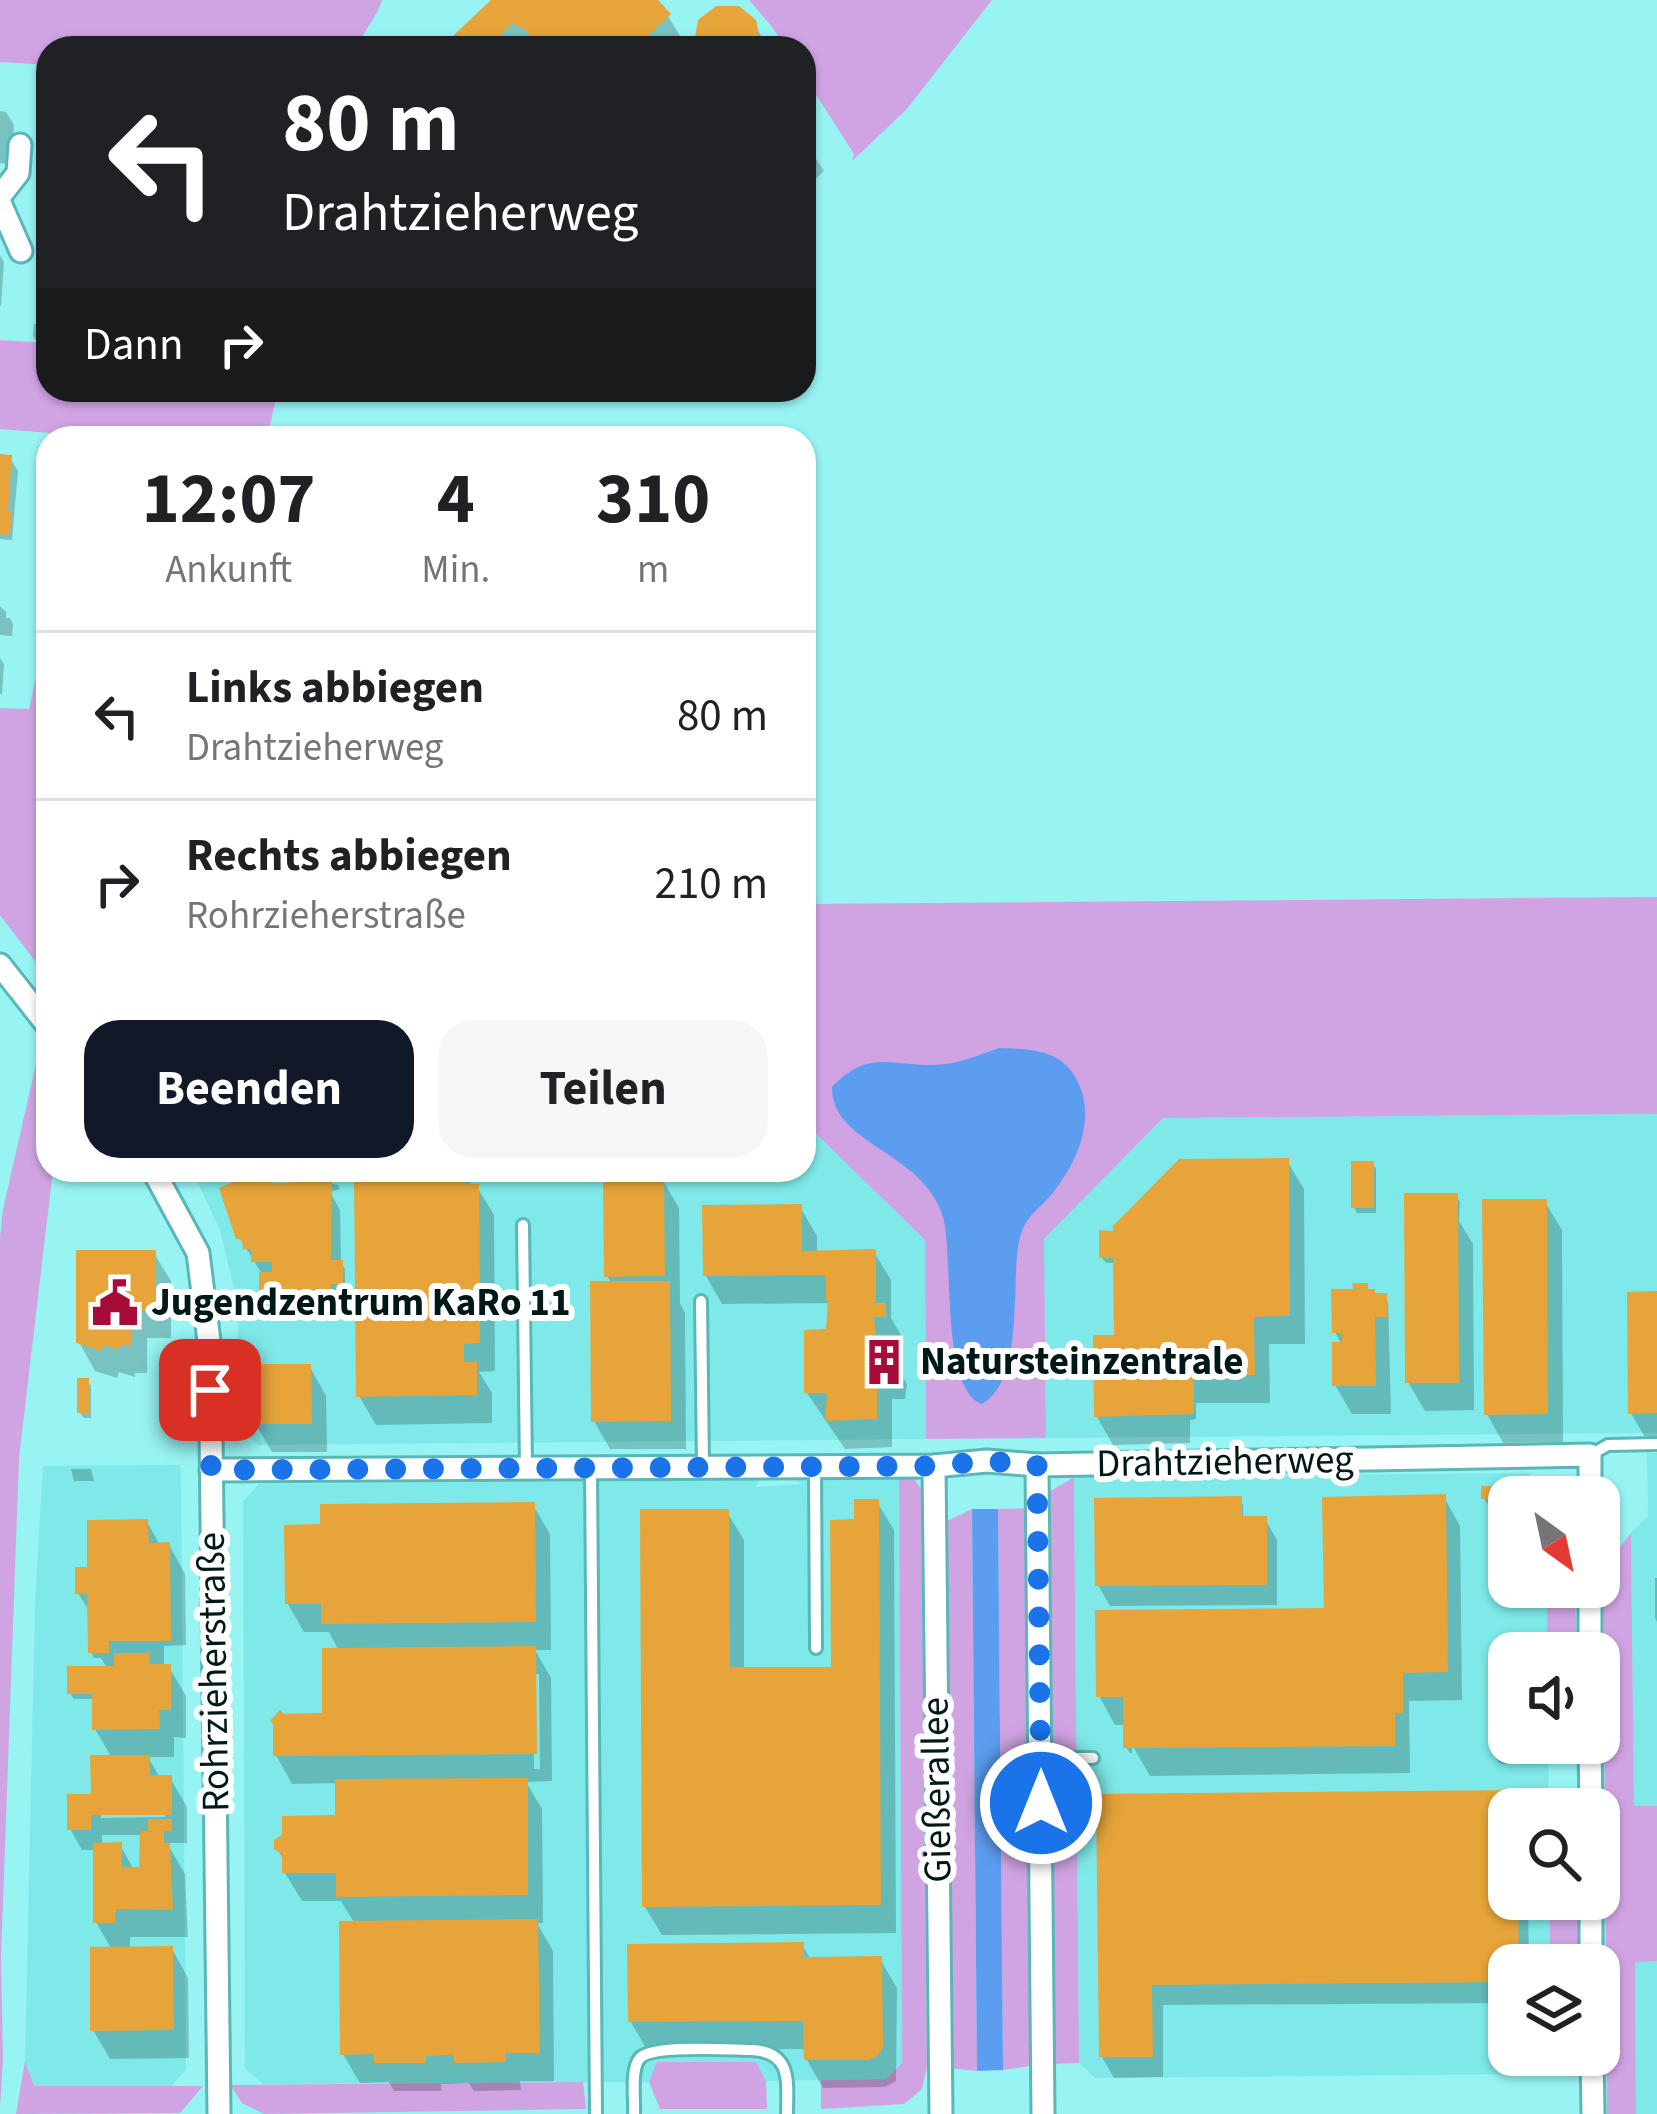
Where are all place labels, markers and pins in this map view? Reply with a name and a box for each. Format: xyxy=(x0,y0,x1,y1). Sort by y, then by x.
place label: Jugendzentrum KaRo 11 xyxy=(151,1275,571,1331)
public building icon: Jugendzentrum KaRo 11 xyxy=(90,1278,140,1328)
place label: Natursteinzentrale xyxy=(920,1334,1243,1390)
building icon: Natursteinzentrale xyxy=(859,1337,909,1387)
pin xyxy=(159,1339,261,1441)

